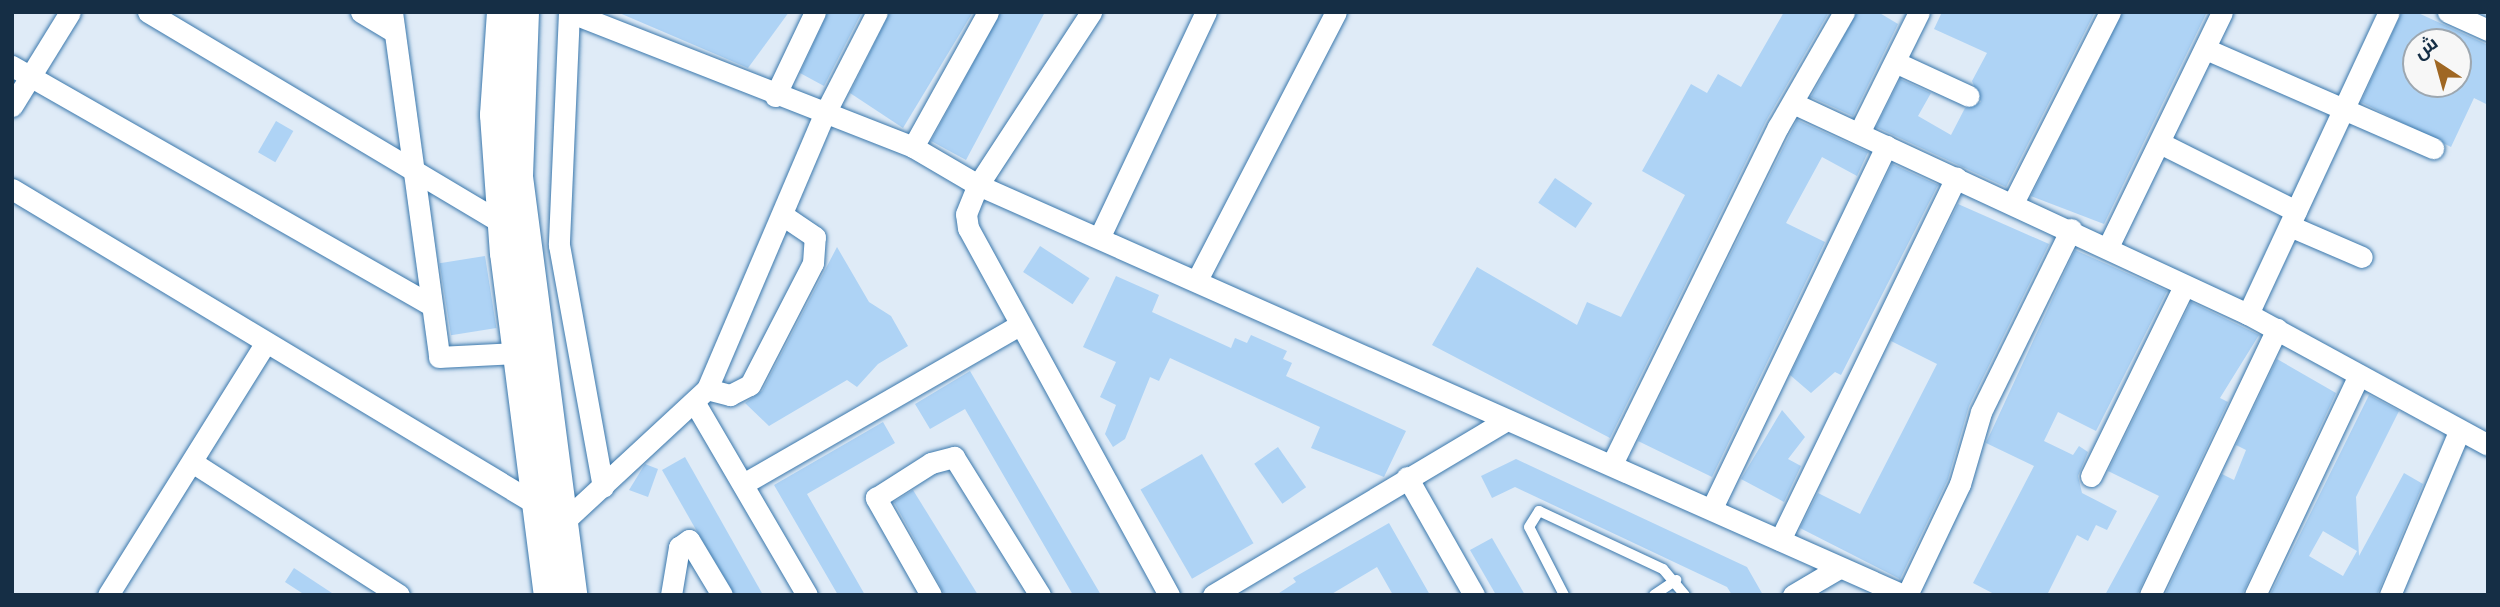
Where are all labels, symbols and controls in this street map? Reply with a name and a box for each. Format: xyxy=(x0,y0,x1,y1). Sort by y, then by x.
north arrow xyxy=(2402,28,2472,98)
text: ش xyxy=(2409,31,2442,64)

